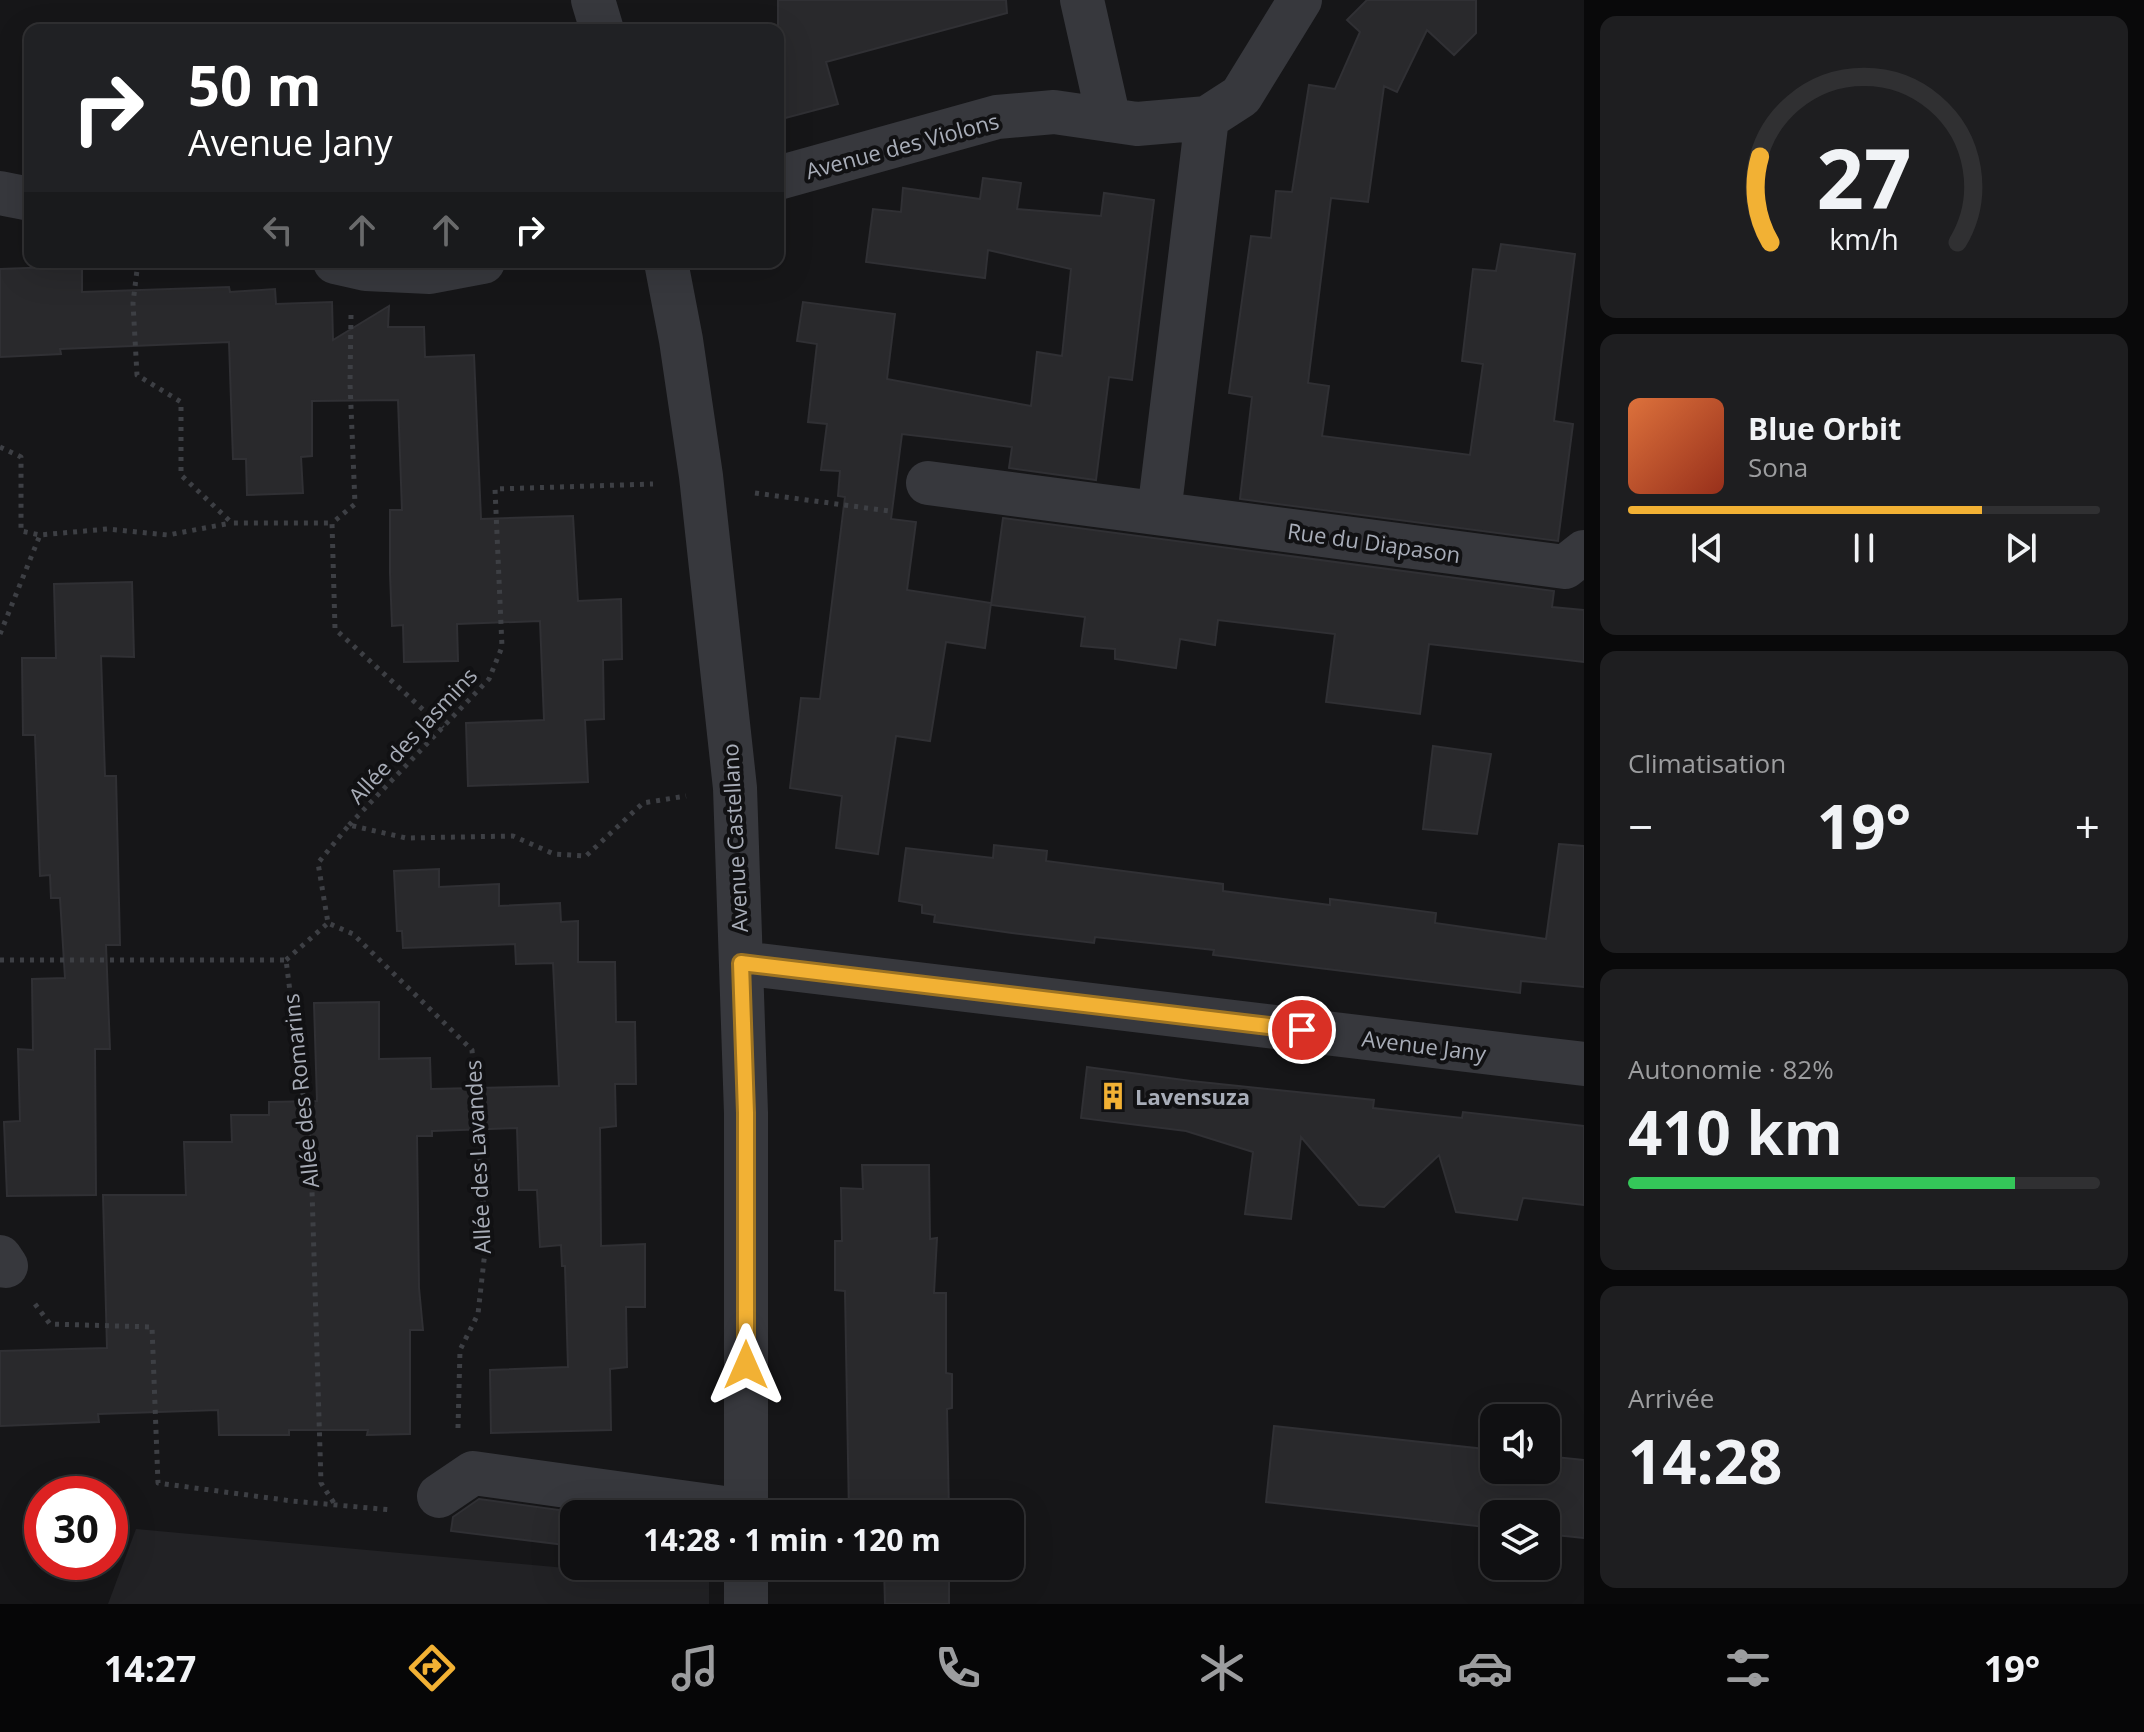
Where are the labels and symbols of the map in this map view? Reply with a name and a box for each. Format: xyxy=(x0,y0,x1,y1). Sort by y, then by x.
street label: Avenue des Violons xyxy=(802,105,1002,185)
street label: Rue du Diapason xyxy=(1286,515,1462,569)
street label: Allée des Jasmins xyxy=(341,660,483,810)
street label: Avenue Castellano xyxy=(714,743,754,933)
street label: Allée des Romarins xyxy=(275,992,325,1190)
pin xyxy=(1268,996,1336,1064)
street label: Avenue Jany xyxy=(1360,1022,1489,1068)
street label: Allée des Lavandes xyxy=(457,1059,497,1255)
building icon: Lavensuza xyxy=(1098,1081,1128,1111)
place label: Lavensuza xyxy=(1135,1081,1250,1111)
position arrow xyxy=(704,1323,788,1407)
speed limit sign: 30 xyxy=(24,1476,128,1580)

